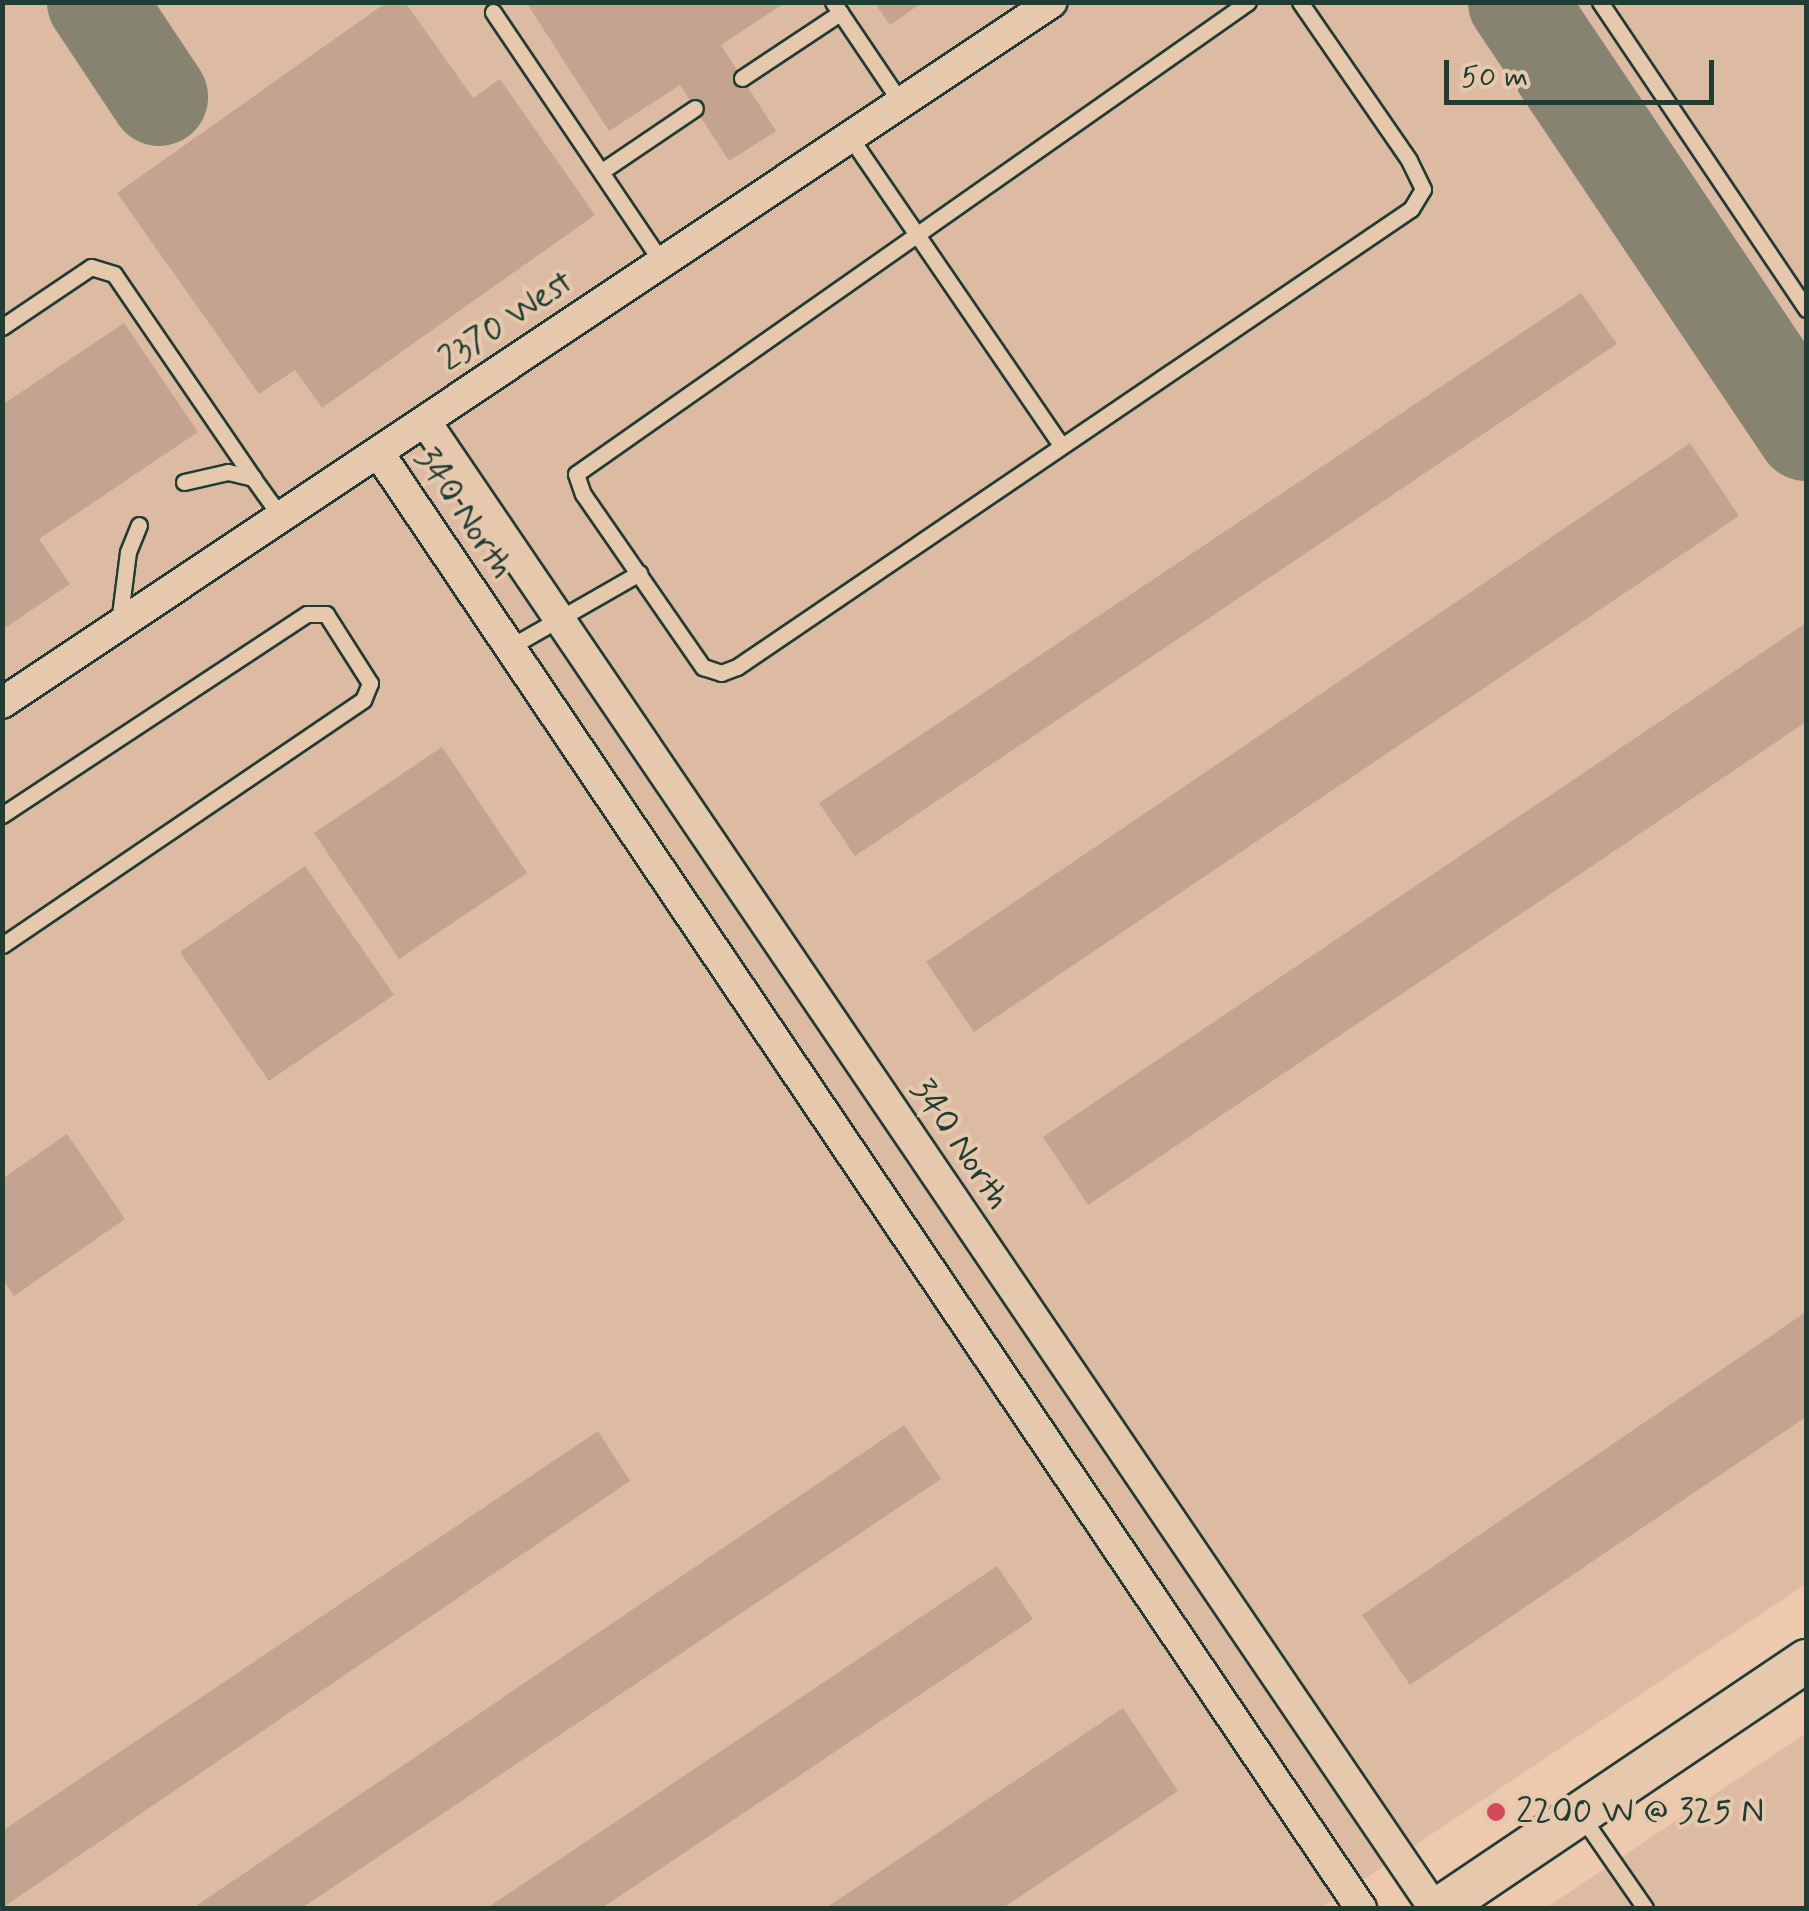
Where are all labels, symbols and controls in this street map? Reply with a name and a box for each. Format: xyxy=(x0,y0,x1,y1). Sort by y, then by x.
scale bar xyxy=(1449,40,1719,102)
text: 50 m xyxy=(1461,58,1528,97)
street label: 2370 West xyxy=(431,261,581,381)
street label: 340 North xyxy=(405,440,523,586)
street label: 340 North xyxy=(901,1071,1019,1217)
place label: 2200 W @ 325 N xyxy=(1516,1791,1764,1833)
marker: 2200 W @ 325 N xyxy=(1485,1801,1507,1823)

